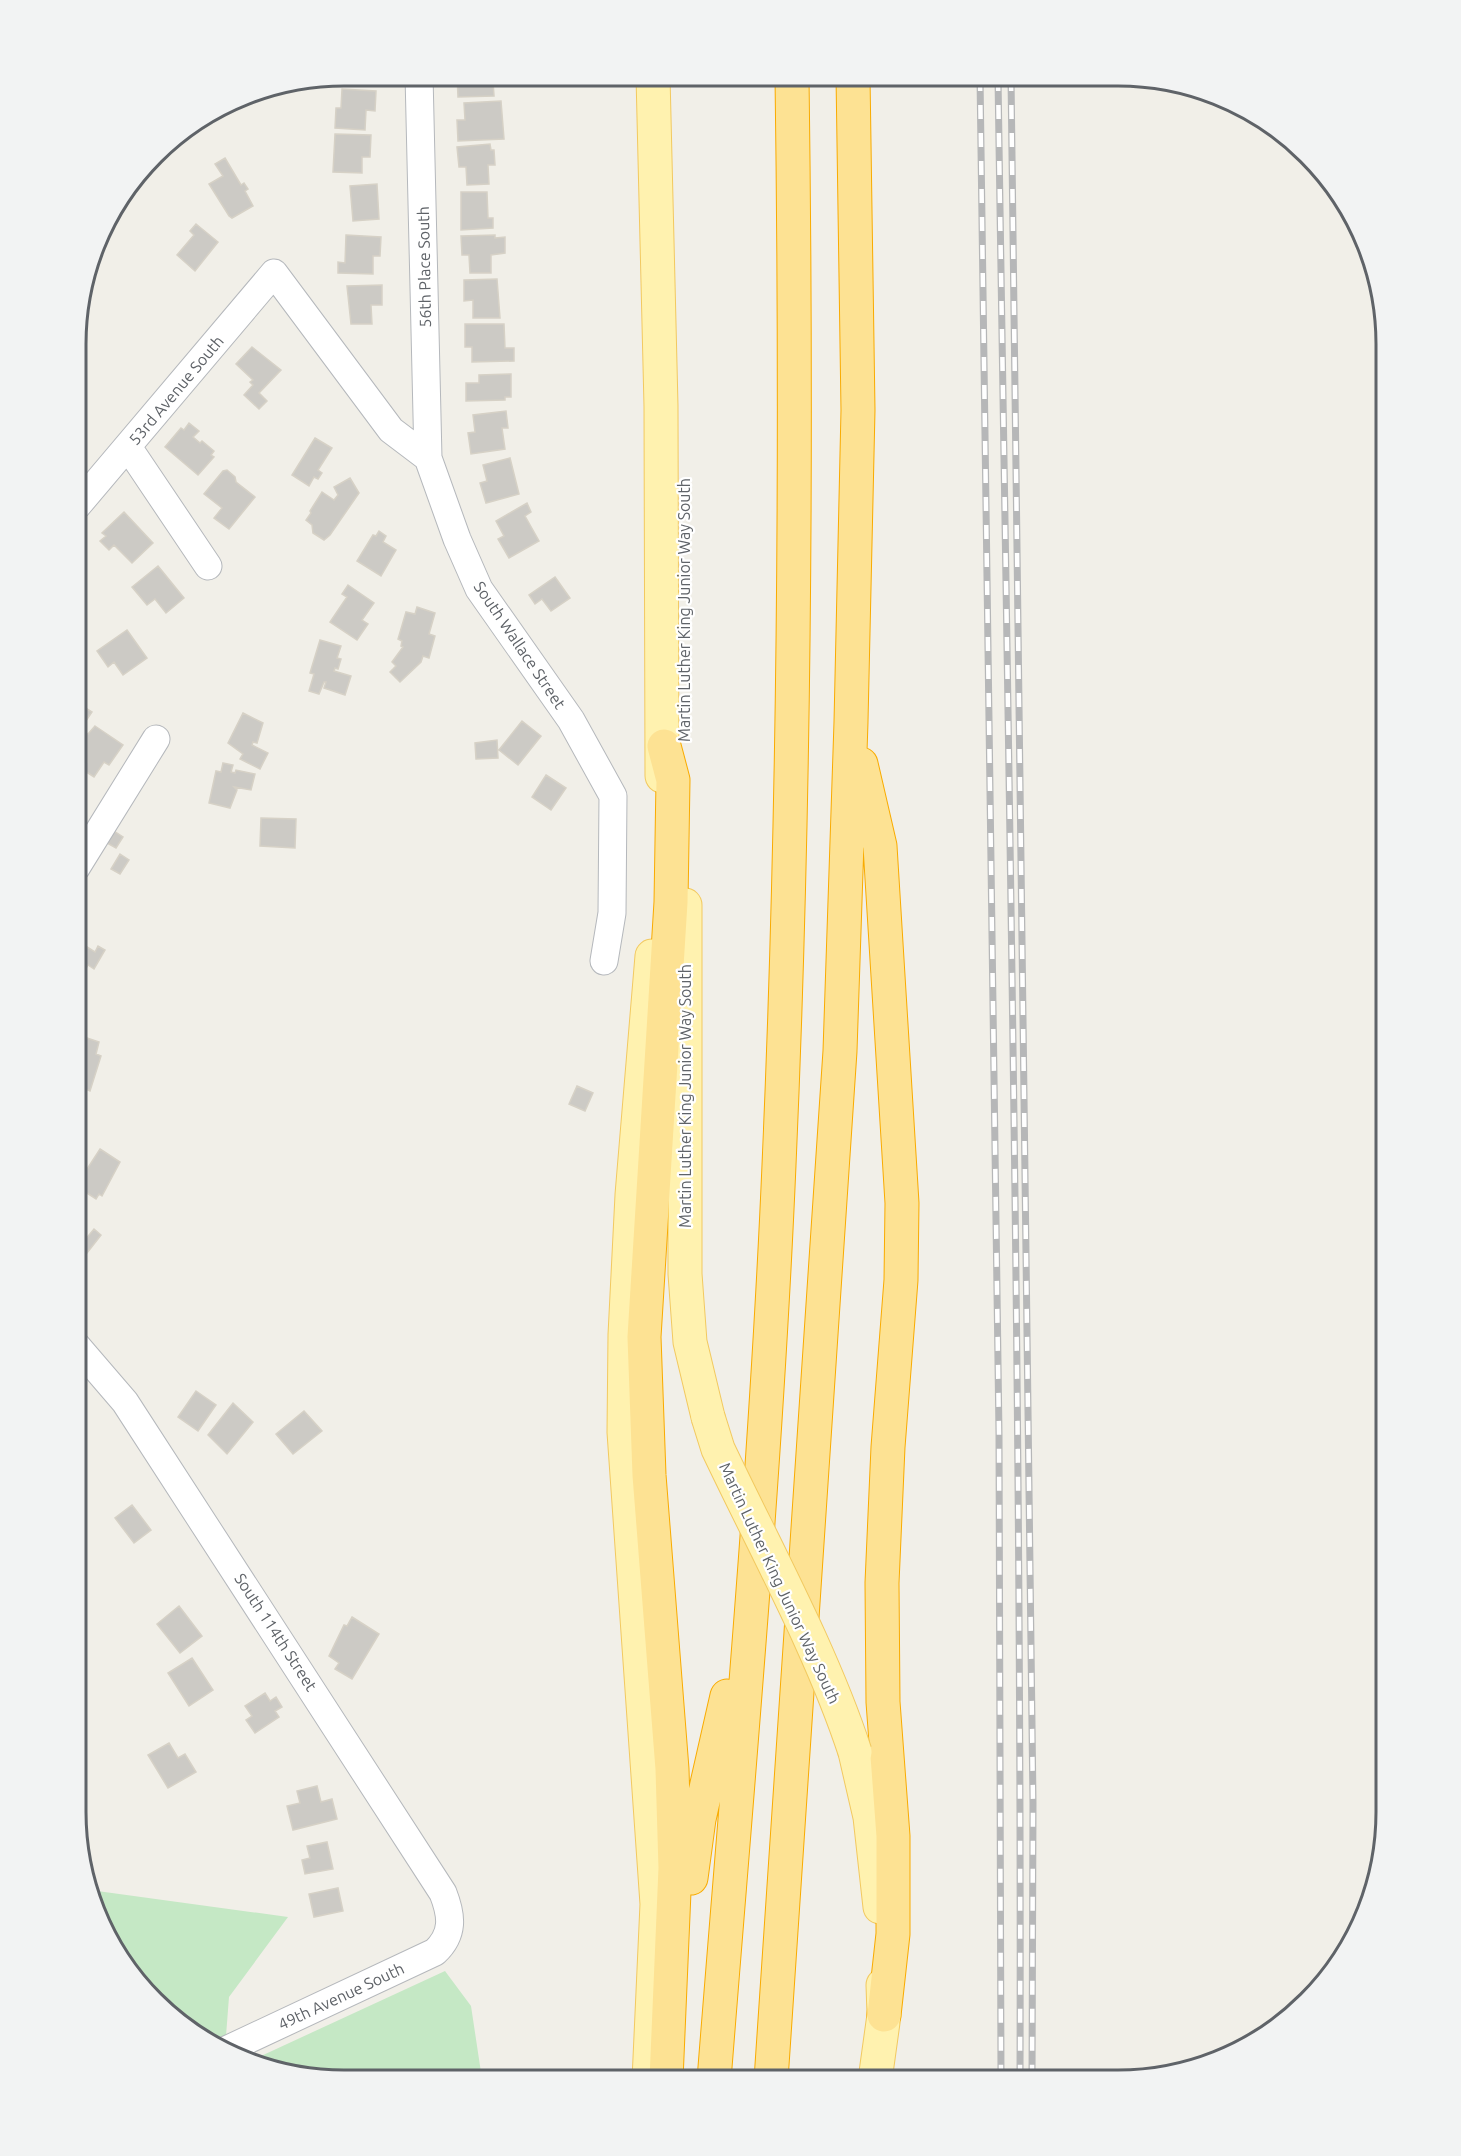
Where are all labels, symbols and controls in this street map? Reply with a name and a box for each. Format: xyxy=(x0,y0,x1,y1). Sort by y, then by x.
street label: 56th Place South xyxy=(414,206,434,328)
street label: 53rd Avenue South xyxy=(125,332,227,448)
street label: Martin Luther King Junior Way South xyxy=(675,478,693,742)
street label: South Wallace Street xyxy=(471,578,570,713)
street label: Martin Luther King Junior Way South xyxy=(676,964,694,1228)
street label: Martin Luther King Junior Way South xyxy=(716,1460,844,1706)
street label: South 114th Street xyxy=(231,1570,321,1695)
street label: 49th Avenue South xyxy=(275,1959,407,2033)

